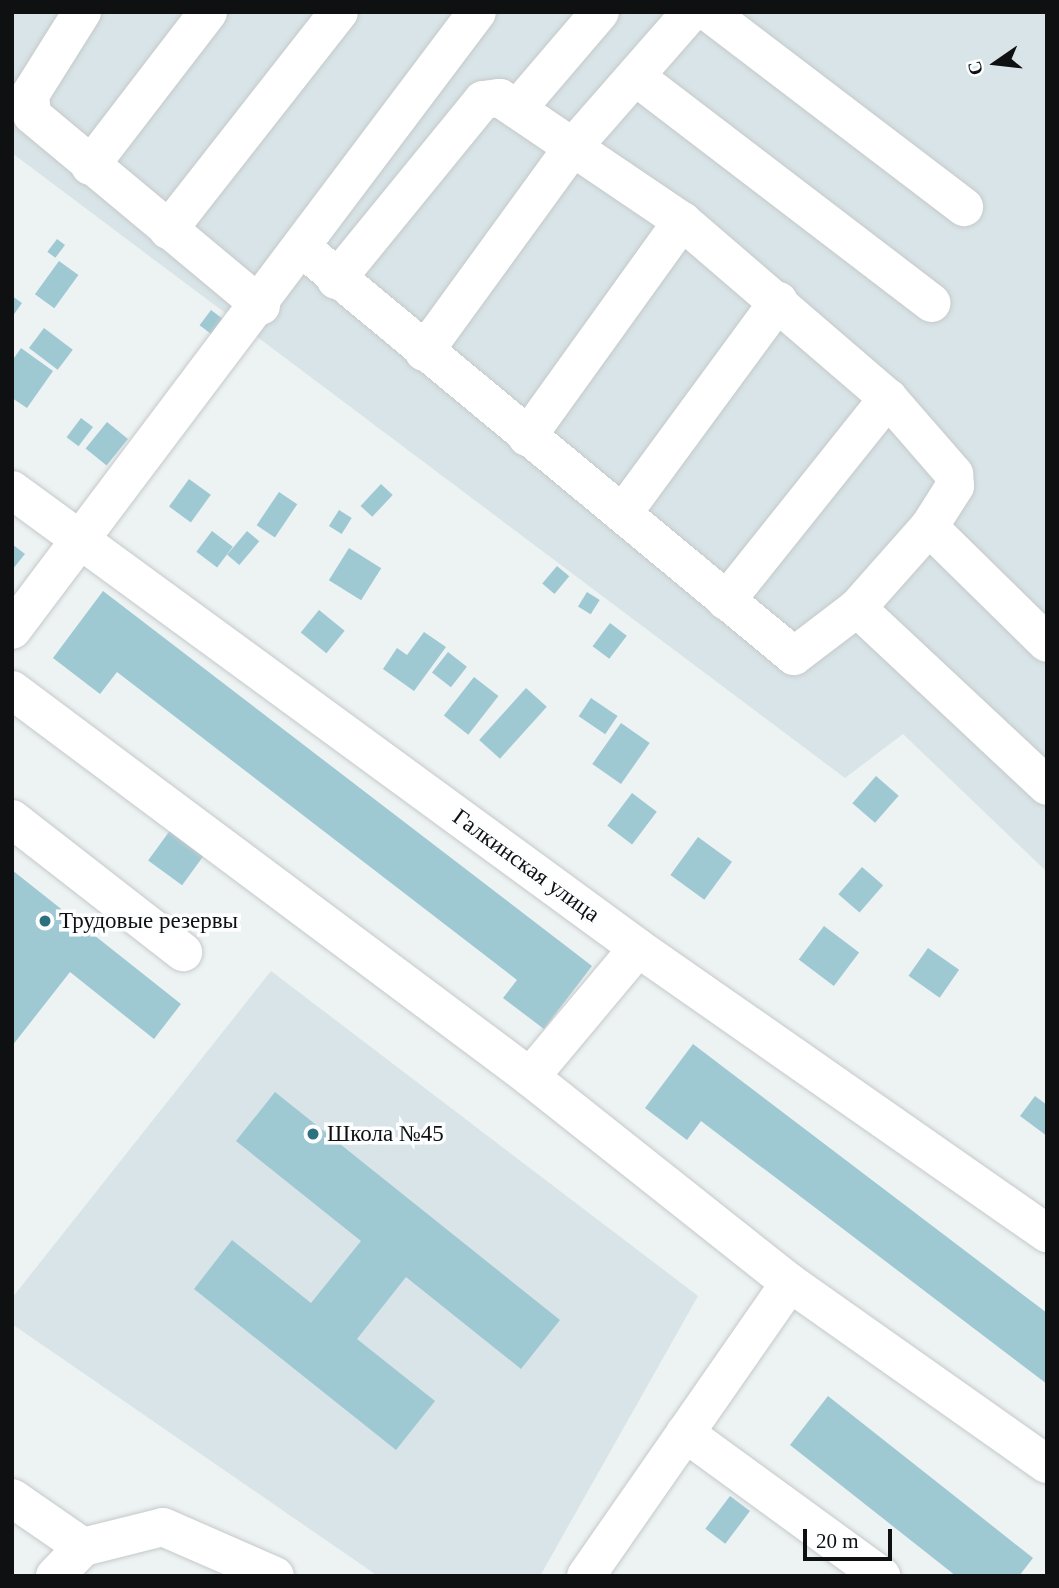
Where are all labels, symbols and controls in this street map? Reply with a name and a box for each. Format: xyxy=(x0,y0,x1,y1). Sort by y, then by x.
north arrow xyxy=(961,28,1031,98)
text: С xyxy=(963,59,987,77)
street label: Галкинская улица xyxy=(447,803,605,929)
place label: Трудовые резервы xyxy=(59,907,238,935)
marker: Трудовые резервы xyxy=(37,913,53,929)
place label: Школа №45 xyxy=(327,1120,444,1148)
marker: Школа №45 xyxy=(305,1126,321,1142)
scale bar xyxy=(807,1514,896,1558)
text: 20 m xyxy=(816,1529,859,1553)

